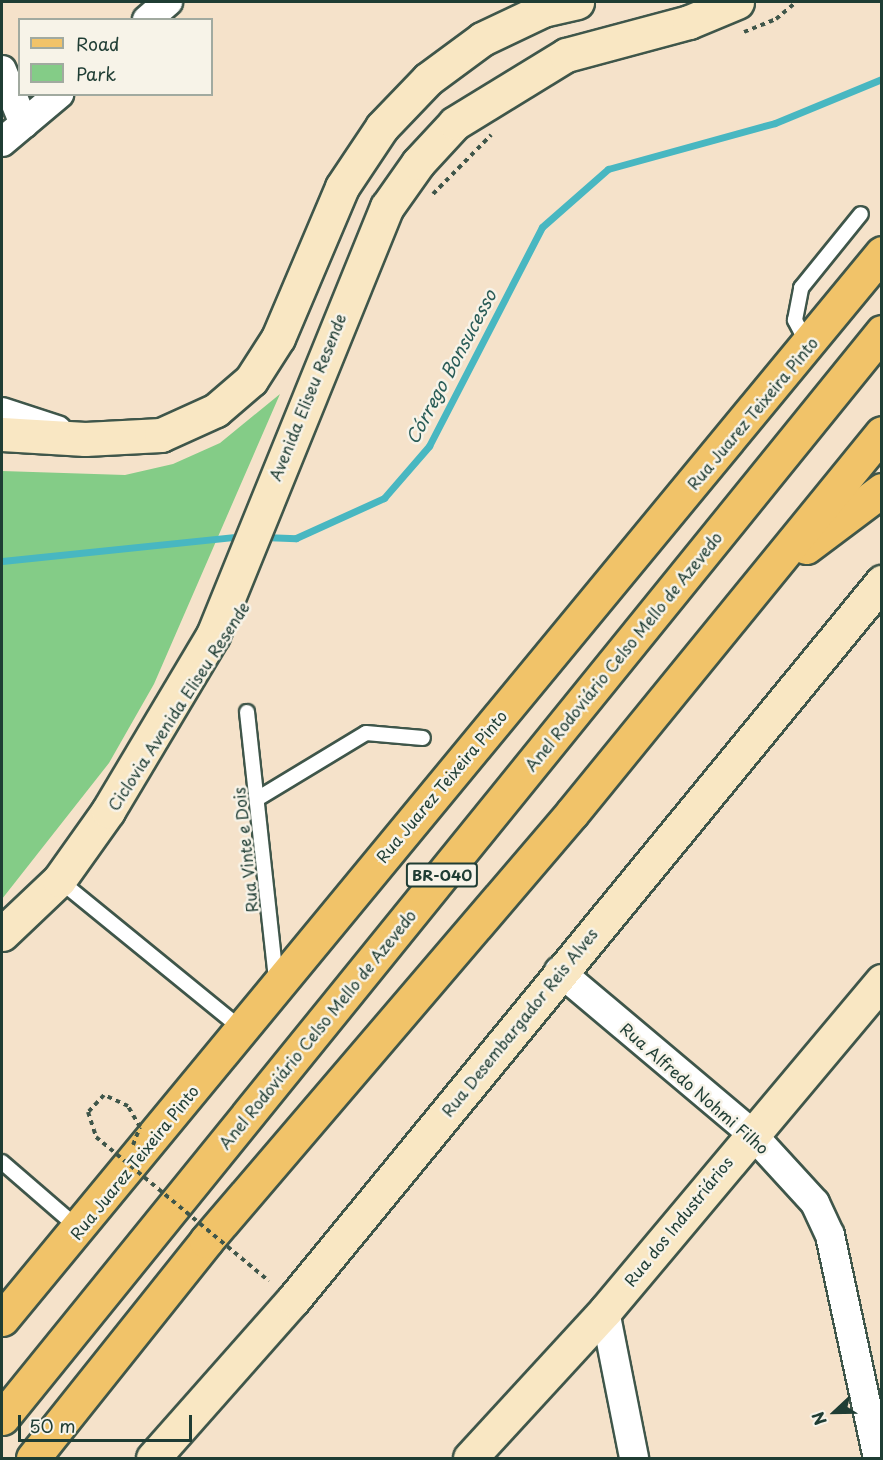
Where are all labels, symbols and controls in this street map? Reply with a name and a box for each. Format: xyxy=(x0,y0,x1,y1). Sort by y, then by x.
legend xyxy=(18,18,213,96)
text: Road xyxy=(76,30,120,57)
text: Park xyxy=(76,60,116,87)
water label: Córrego Bonsucesso xyxy=(401,286,501,448)
street label: Avenida Eliseu Resende xyxy=(265,311,349,483)
street label: Rua Juarez Teixeira Pinto xyxy=(682,332,822,494)
street label: Anel Rodoviário Celso Mello de Azevedo xyxy=(520,527,726,775)
street label: Ciclovia Avenida Eliseu Resende xyxy=(104,599,252,813)
street label: Rua Juarez Teixeira Pinto xyxy=(371,705,511,867)
street label: Rua Vinte e Dois xyxy=(229,785,261,915)
road number: BR-040 xyxy=(404,863,480,887)
street label: Anel Rodoviário Celso Mello de Azevedo xyxy=(214,905,420,1153)
street label: Rua Desembargador Reis Alves xyxy=(437,923,601,1121)
street label: Rua Alfredo Nohmi Filho xyxy=(617,1019,773,1157)
street label: Rua Juarez Teixeira Pinto xyxy=(65,1080,203,1244)
street label: Rua dos Industriários xyxy=(619,1152,737,1290)
north arrow xyxy=(805,1382,865,1442)
scale bar xyxy=(21,1403,195,1441)
text: N xyxy=(805,1408,832,1429)
text: 50 m xyxy=(29,1412,76,1439)

